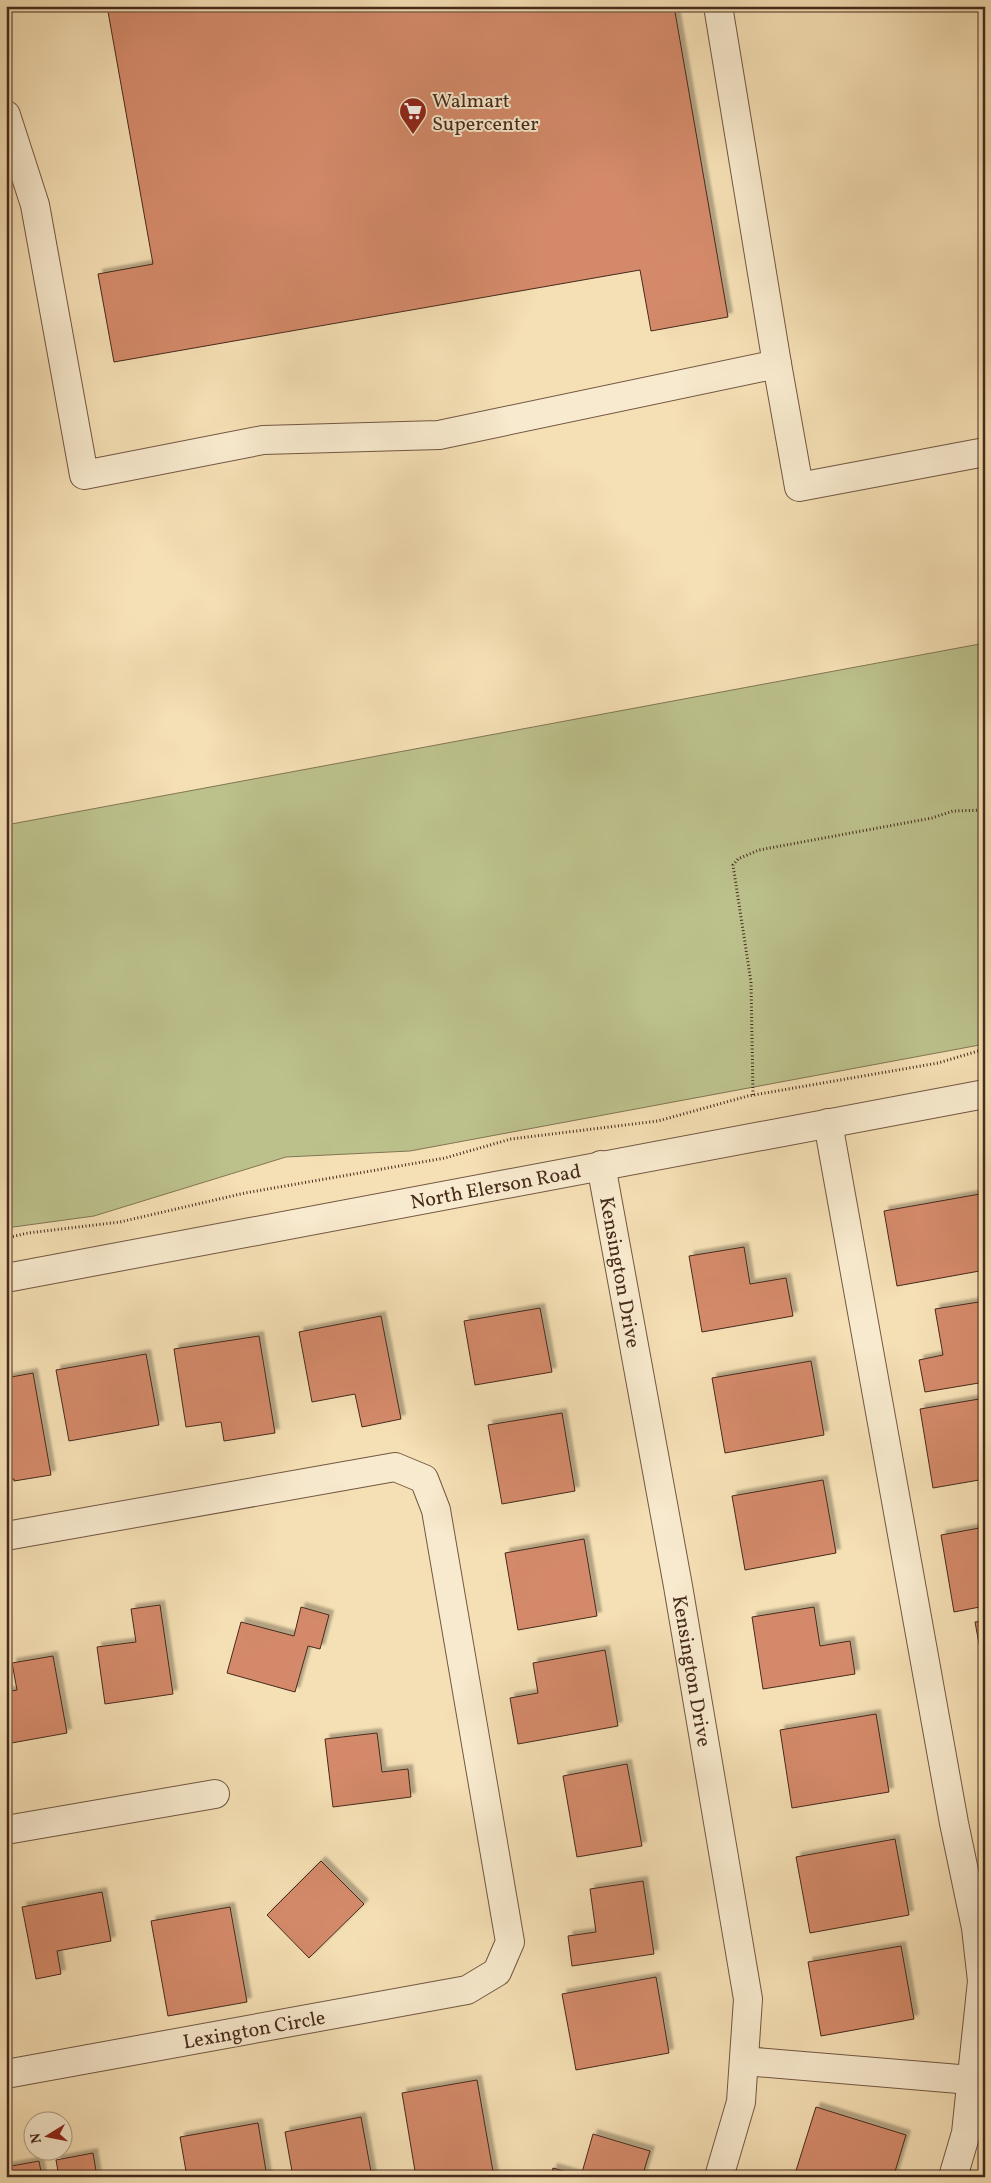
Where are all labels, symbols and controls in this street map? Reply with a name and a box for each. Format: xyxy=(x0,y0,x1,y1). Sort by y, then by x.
place label: Walmart Supercenter xyxy=(432,88,539,139)
supermarket icon: Walmart Supercenter xyxy=(398,96,428,135)
street label: North Elerson Road xyxy=(408,1158,583,1218)
street label: Kensington Drive xyxy=(591,1195,646,1350)
street label: Kensington Drive xyxy=(664,1593,717,1749)
street label: Lexington Circle xyxy=(181,2005,328,2057)
north arrow xyxy=(22,2110,72,2160)
text: N xyxy=(26,2131,47,2145)

